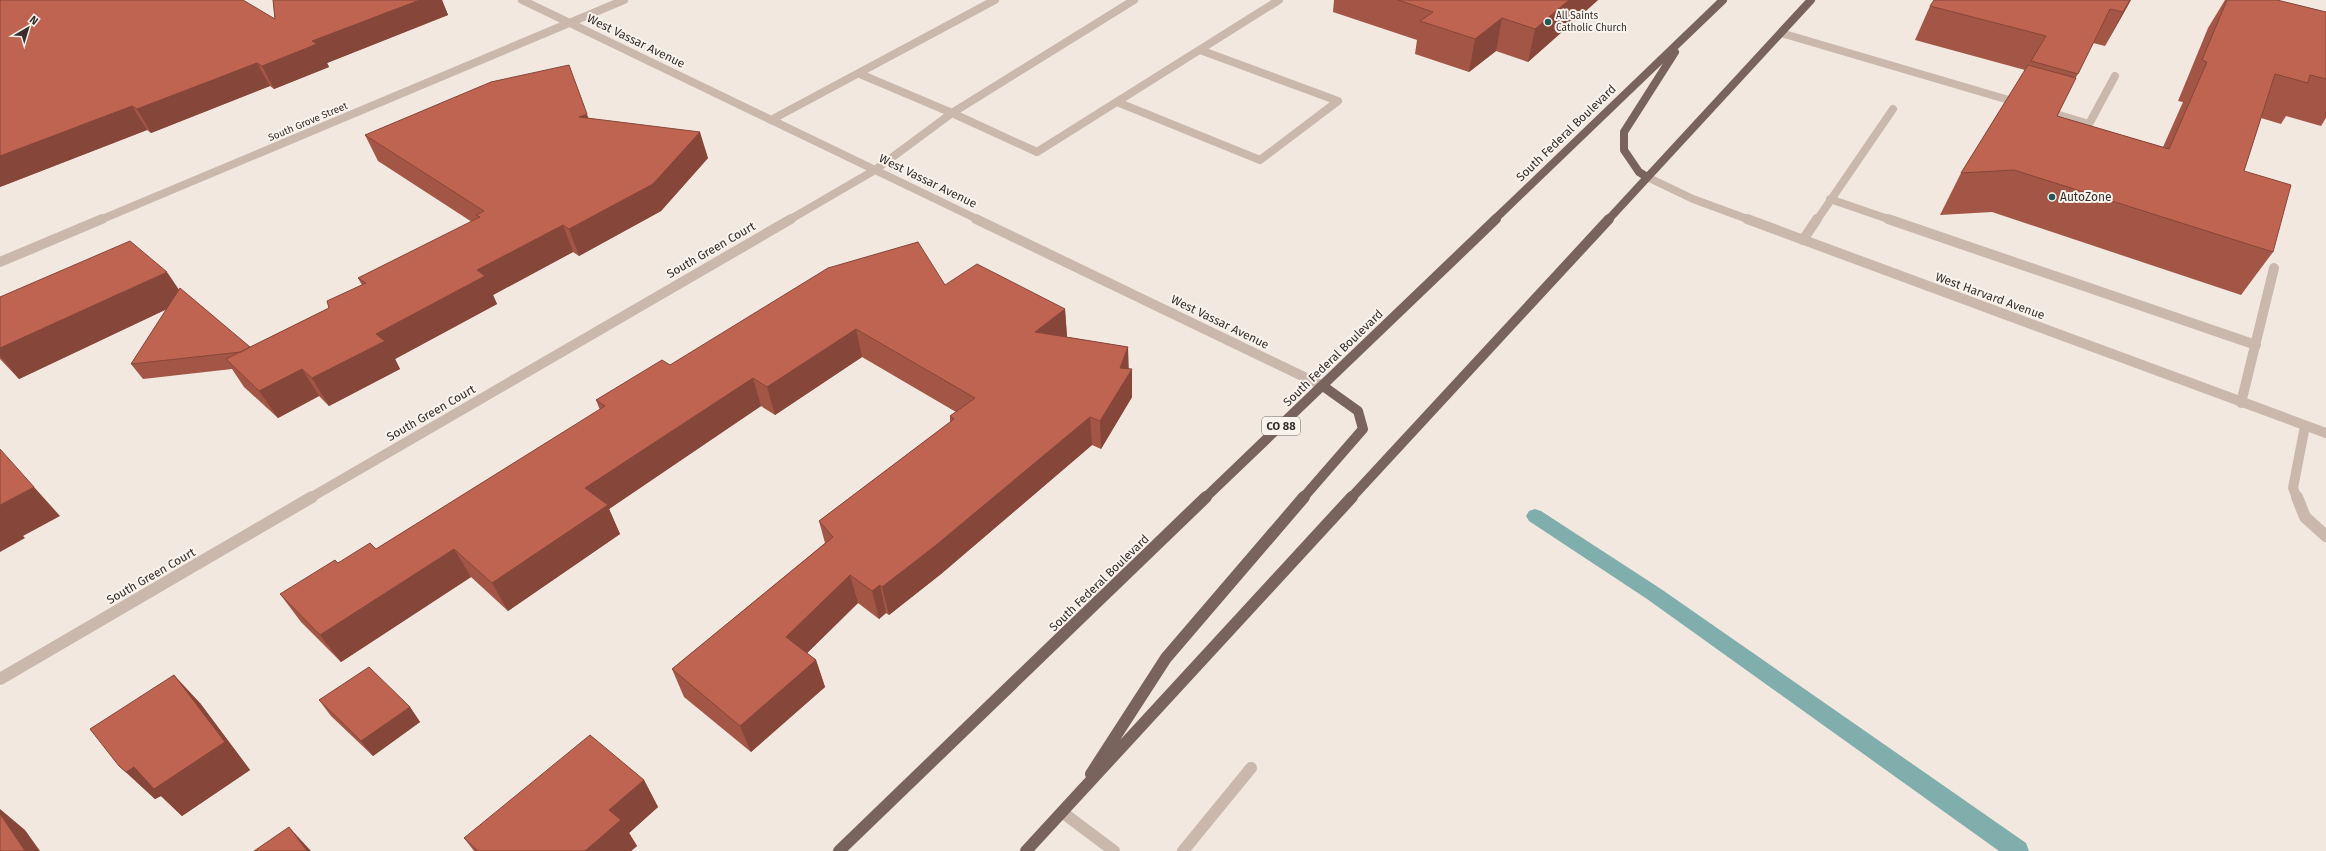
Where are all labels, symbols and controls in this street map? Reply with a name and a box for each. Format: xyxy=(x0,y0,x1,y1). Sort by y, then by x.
north arrow xyxy=(8,8,48,48)
place label: All Saints Catholic Church xyxy=(1556,10,1627,34)
street label: West Vassar Avenue xyxy=(585,11,687,71)
text: N xyxy=(27,13,41,28)
marker: All Saints Catholic Church xyxy=(1543,17,1553,27)
street label: South Federal Boulevard xyxy=(1513,82,1619,184)
street label: South Grove Street xyxy=(267,100,350,144)
street label: West Vassar Avenue xyxy=(877,151,979,211)
place label: AutoZone xyxy=(2060,190,2112,204)
marker: AutoZone xyxy=(2047,192,2057,202)
street label: South Green Court xyxy=(664,219,758,281)
street label: West Harvard Avenue xyxy=(1933,270,2047,322)
street label: West Vassar Avenue xyxy=(1169,292,1271,352)
street label: South Federal Boulevard xyxy=(1280,307,1386,409)
street label: South Green Court xyxy=(384,382,478,444)
road number: CO 88 xyxy=(1262,417,1300,435)
street label: South Federal Boulevard xyxy=(1046,532,1152,634)
street label: South Green Court xyxy=(104,545,198,607)

